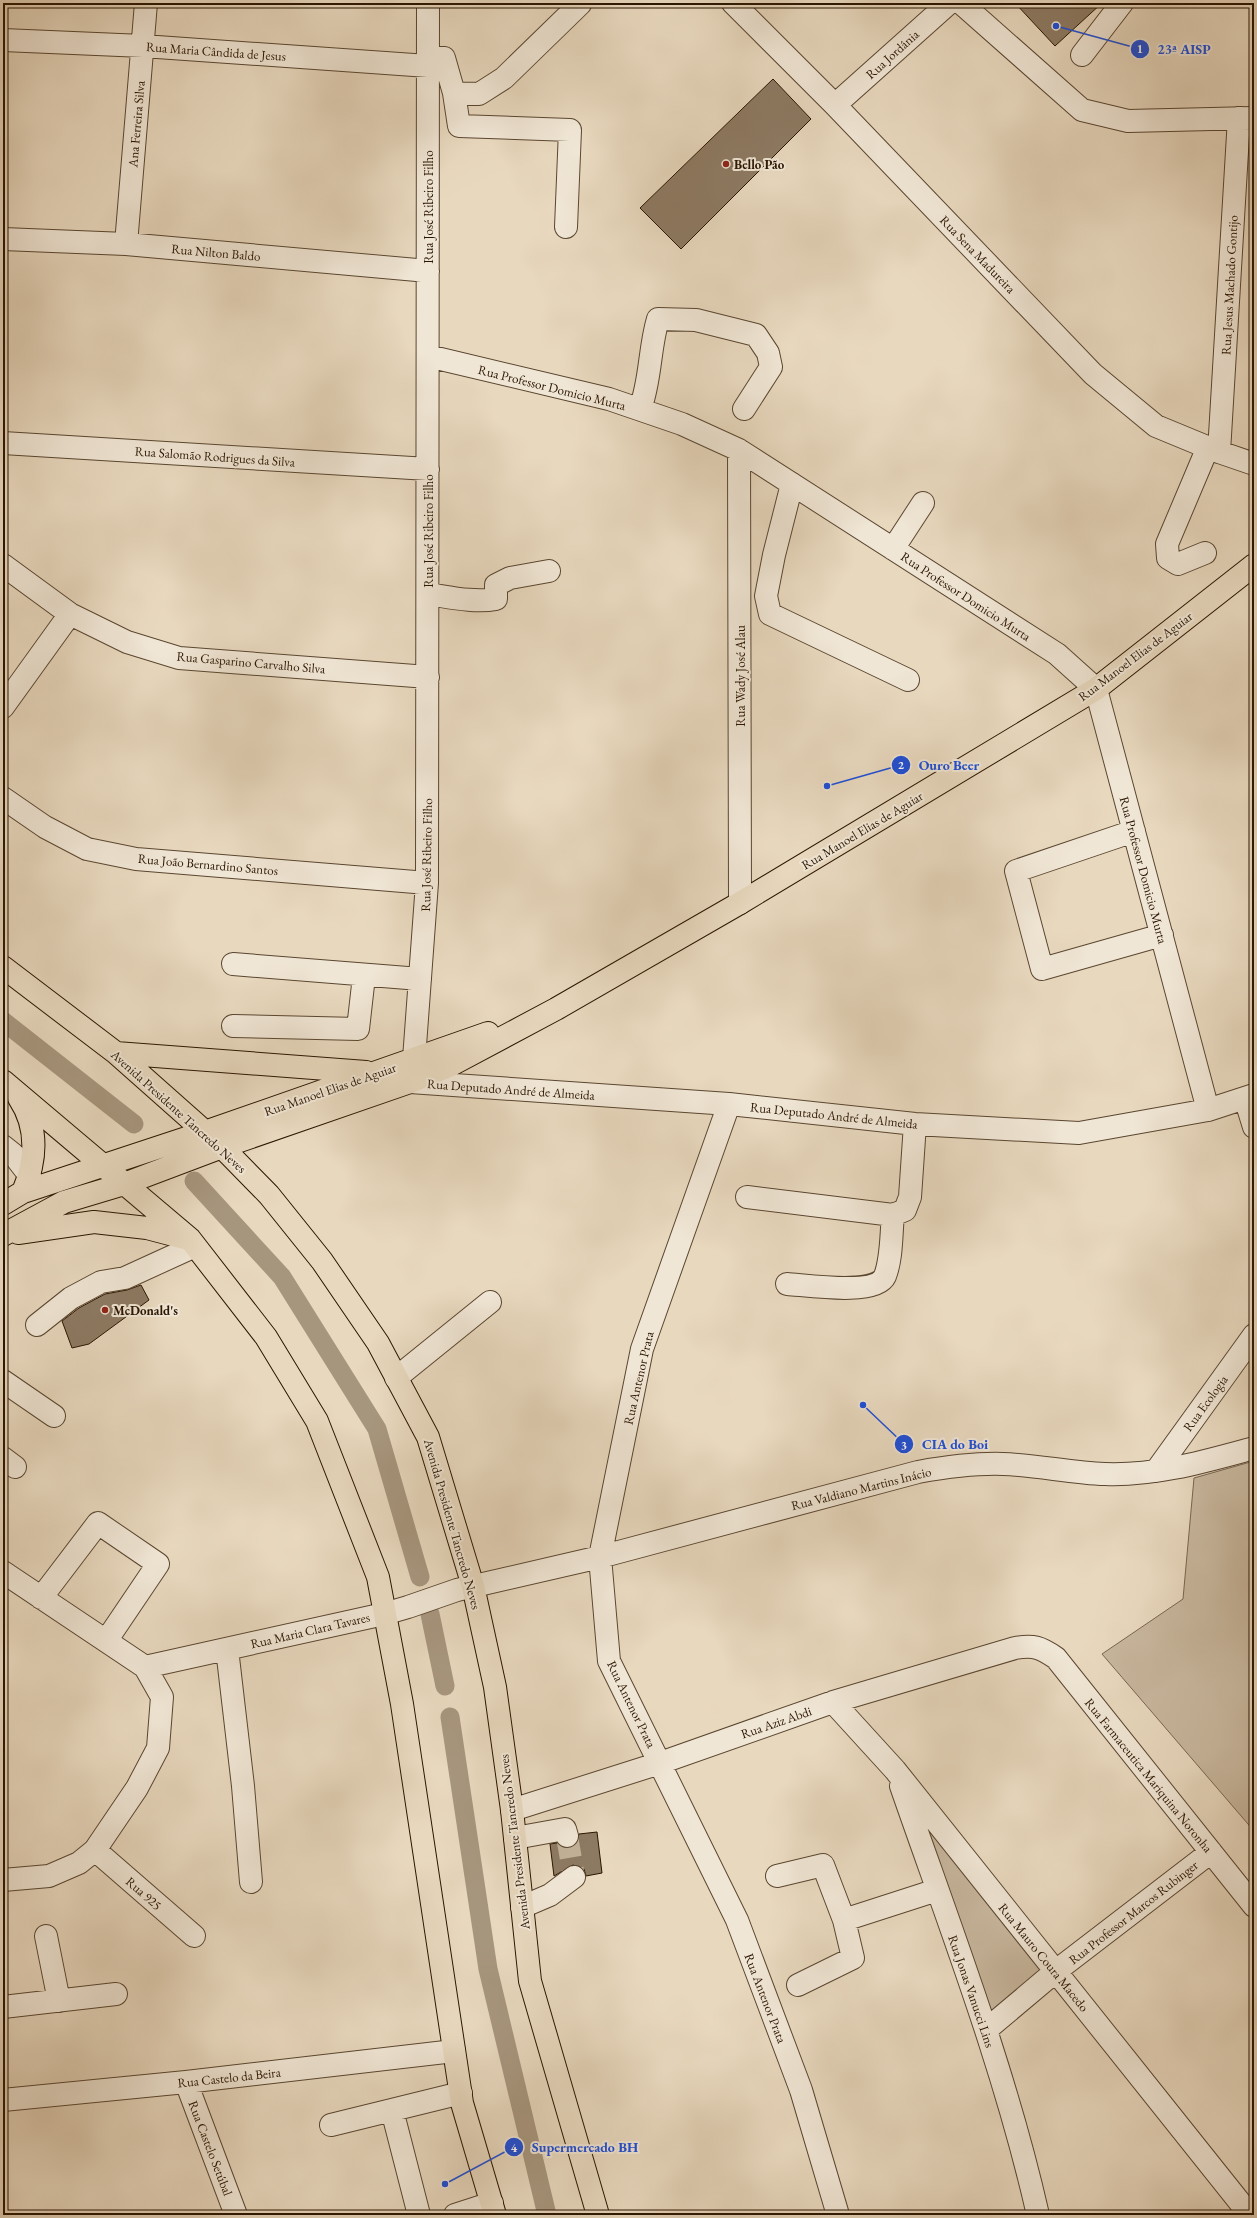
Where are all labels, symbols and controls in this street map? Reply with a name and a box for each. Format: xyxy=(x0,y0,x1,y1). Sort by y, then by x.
street label: Rua Jordânia xyxy=(862,25,923,83)
callout: 23ª AISP xyxy=(1130,36,1219,62)
street label: Rua Maria Cândida de Jesus xyxy=(145,38,287,65)
text: 23ª AISP xyxy=(1157,40,1211,58)
text: 1 xyxy=(1137,41,1143,57)
street label: Ana Ferreira Silva xyxy=(124,79,149,169)
street label: Rua José Ribeiro Filho xyxy=(420,150,437,264)
place label: Bello Pão xyxy=(734,156,785,173)
marker: Bello Pão xyxy=(721,159,731,169)
street label: Rua Sena Madureira xyxy=(936,212,1020,297)
street label: Rua Jesus Machado Gontijo xyxy=(1217,215,1242,355)
street label: Rua Nilton Baldo xyxy=(171,240,261,265)
street label: Rua Professor Domicio Murta xyxy=(476,361,628,414)
street label: Rua Salomão Rodrigues da Silva xyxy=(134,442,296,471)
street label: Rua José Ribeiro Filho xyxy=(420,474,437,588)
street label: Rua Professor Domicio Murta xyxy=(897,548,1035,645)
street label: Rua Manoel Elias de Aguiar xyxy=(1075,607,1196,705)
street label: Rua Wady José Alau xyxy=(732,625,749,727)
street label: Rua Gasparino Carvalho Silva xyxy=(176,648,327,678)
callout: Ouro Beer xyxy=(891,752,987,778)
text: Ouro Beer xyxy=(919,756,979,774)
text: 2 xyxy=(898,757,905,773)
street label: Rua Manoel Elias de Aguiar xyxy=(798,787,927,873)
street label: Rua Professor Domicio Murta xyxy=(1116,795,1172,946)
street label: Rua José Ribeiro Filho xyxy=(417,798,436,912)
street label: Rua João Bernardino Santos xyxy=(137,850,279,879)
street label: Avenida Presidente Tancredo Neves xyxy=(107,1045,250,1177)
street label: Rua Manoel Elias de Aguiar xyxy=(262,1059,399,1120)
street label: Rua Deputado André de Almeida xyxy=(426,1075,596,1104)
street label: Rua Deputado André de Almeida xyxy=(749,1098,919,1133)
place label: McDonald's xyxy=(113,1302,178,1319)
marker: McDonald's xyxy=(100,1305,110,1315)
street label: Rua Antenor Prata xyxy=(620,1329,658,1426)
street label: Rua Ecologia xyxy=(1179,1371,1232,1435)
callout: CIA do Boi xyxy=(894,1431,996,1457)
text: CIA do Boi xyxy=(922,1435,988,1453)
street label: Avenida Presidente Tancredo Neves xyxy=(420,1436,485,1611)
text: 3 xyxy=(901,1437,907,1453)
street label: Rua Valdiano Martins Inácio xyxy=(789,1463,933,1514)
street label: Rua Maria Clara Tavares xyxy=(249,1608,372,1653)
street label: Rua Antenor Prata xyxy=(603,1658,660,1751)
street label: Rua Farmaceutica Mariquina Noronha xyxy=(1081,1695,1217,1857)
street label: Rua Aziz Abdi xyxy=(739,1702,814,1743)
street label: Avenida Presidente Tancredo Neves xyxy=(495,1753,534,1932)
street label: Rua Professor Marcos Rubinger xyxy=(1065,1856,1202,1968)
street label: Rua 925 xyxy=(122,1873,165,1914)
street label: Rua Mauro Coura Macedo xyxy=(995,1899,1093,2015)
street label: Rua Jonas Vanucci Lins xyxy=(944,1933,999,2050)
street label: Rua Antenor Prata xyxy=(741,1951,791,2046)
street label: Rua Castelo da Beira xyxy=(177,2064,282,2091)
street label: Rua Castelo Setúbal xyxy=(185,2098,236,2198)
callout: Supermercado BH xyxy=(504,2134,646,2160)
text: Supermercado BH xyxy=(532,2138,638,2156)
text: 4 xyxy=(511,2140,518,2156)

